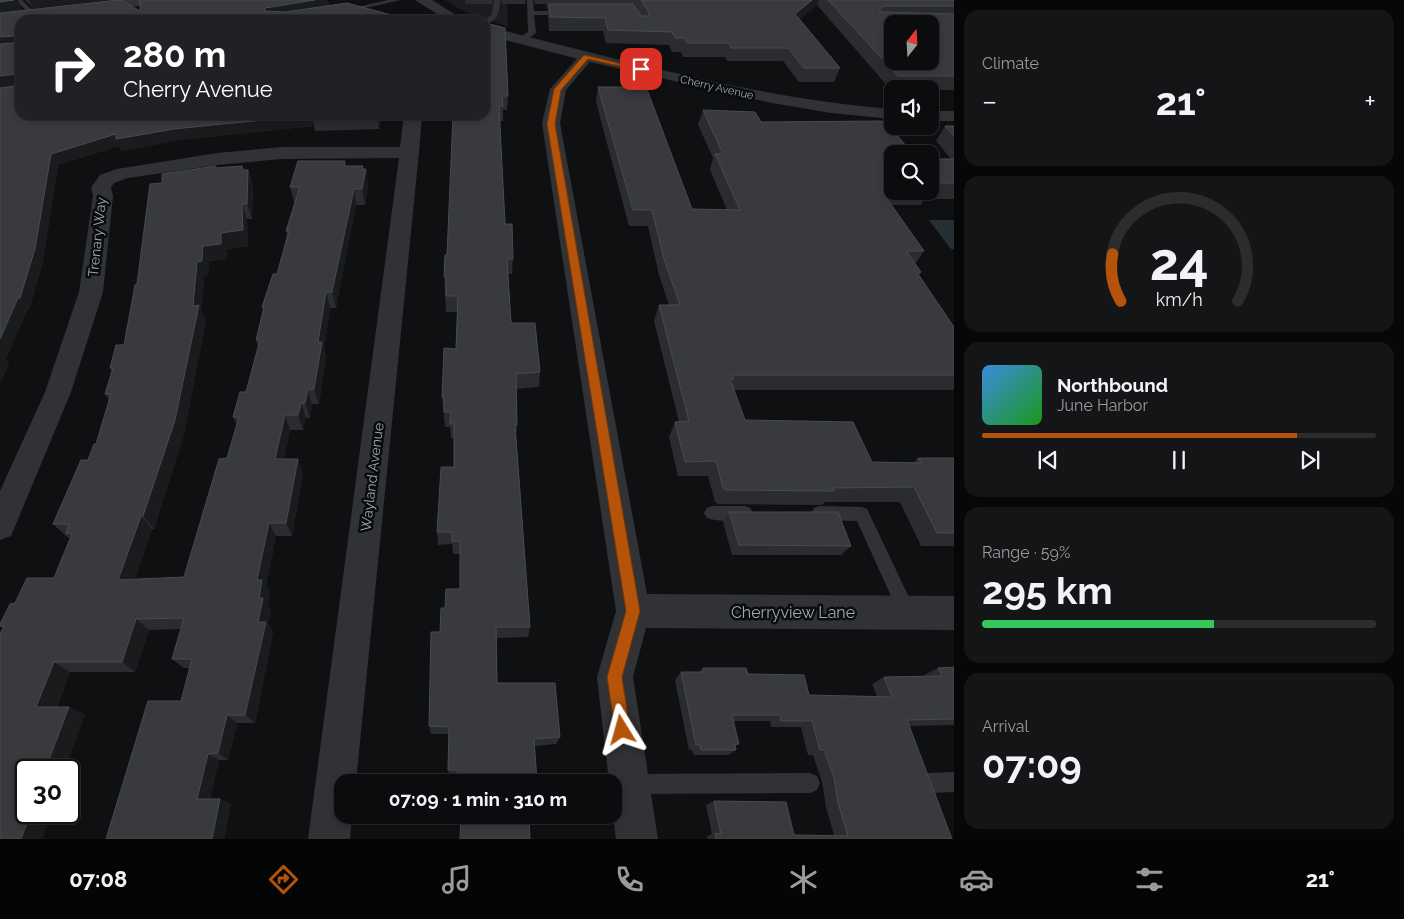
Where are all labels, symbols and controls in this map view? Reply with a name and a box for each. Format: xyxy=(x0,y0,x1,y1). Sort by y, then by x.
north arrow xyxy=(884,15,939,70)
map controls xyxy=(884,15,939,200)
text: 280 m xyxy=(123,34,226,75)
icon: right xyxy=(40,35,105,100)
pin xyxy=(620,48,662,90)
text: Climate xyxy=(982,54,1039,73)
icon: arrive xyxy=(627,55,655,83)
street label: Cherry Avenue xyxy=(679,73,755,102)
text: Cherry Avenue xyxy=(123,76,273,102)
text: 21° xyxy=(1156,79,1206,124)
button: sound xyxy=(884,80,939,135)
text: − xyxy=(982,85,997,118)
text: + xyxy=(1364,85,1376,118)
button: search xyxy=(884,145,939,200)
street label: Trenary Way xyxy=(85,196,109,278)
text: 24 xyxy=(1149,231,1209,292)
text: km/h xyxy=(1155,289,1203,310)
text: Northbound xyxy=(1057,374,1168,396)
text: June Harbor xyxy=(1057,396,1148,415)
street label: Wayland Avenue xyxy=(357,422,387,532)
icon: previous xyxy=(1034,446,1062,474)
icon: pause xyxy=(1165,446,1193,474)
icon: next xyxy=(1296,446,1324,474)
text: Range · 59% xyxy=(982,543,1070,562)
text: 295 km xyxy=(982,568,1113,613)
street label: Cherryview Lane xyxy=(731,603,855,622)
position arrow xyxy=(595,703,647,755)
text: Arrival xyxy=(982,717,1029,736)
text: 07:09 xyxy=(982,742,1082,787)
speed limit sign: 30 xyxy=(15,759,80,824)
text: 07:09 · 1 min · 310 m xyxy=(389,788,567,810)
icon: directions xyxy=(266,862,301,897)
icon: music xyxy=(439,862,474,897)
icon: phone xyxy=(612,862,647,897)
icon: climate xyxy=(786,862,821,897)
icon: car xyxy=(959,862,994,897)
icon: filters xyxy=(1132,862,1167,897)
text: 07:08 xyxy=(69,866,127,892)
text: 21° xyxy=(1306,866,1335,892)

